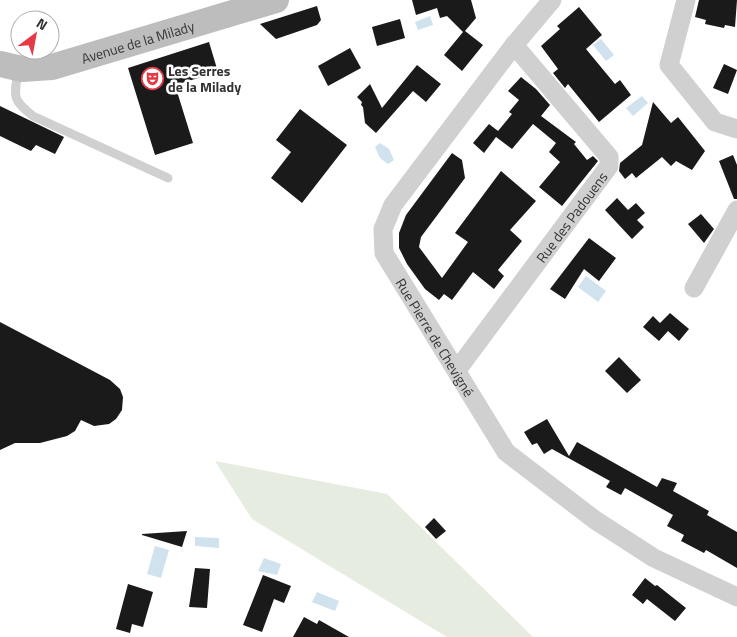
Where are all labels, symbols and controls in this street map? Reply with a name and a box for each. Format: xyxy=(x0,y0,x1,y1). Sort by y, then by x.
north arrow xyxy=(10,10,60,60)
text: N xyxy=(32,12,52,35)
street label: Avenue de la Milady xyxy=(79,14,197,68)
place label: Les Serres de la Milady xyxy=(168,60,241,97)
theatre icon: Les Serres de la Milady xyxy=(140,66,164,90)
street label: Rue des Padouens xyxy=(530,167,612,267)
street label: Rue Pierre de Chevigné xyxy=(391,274,480,400)

